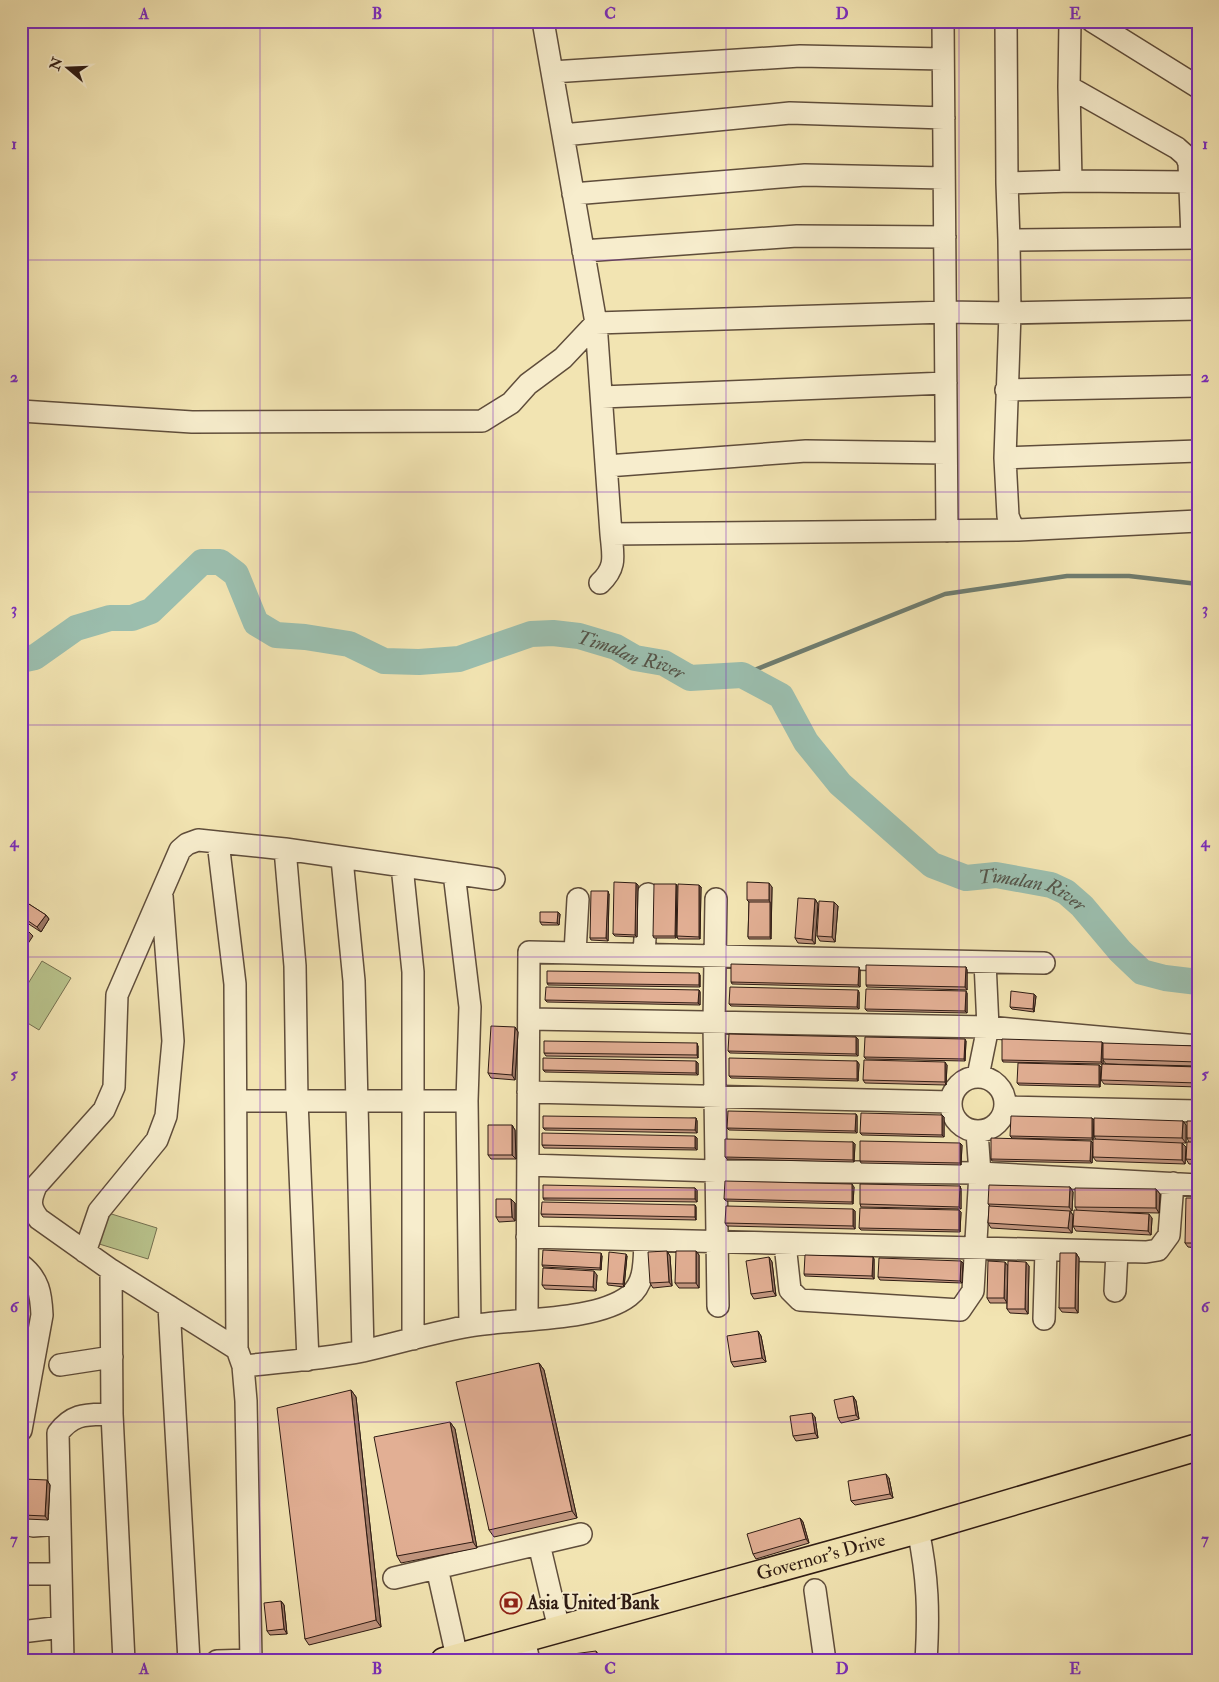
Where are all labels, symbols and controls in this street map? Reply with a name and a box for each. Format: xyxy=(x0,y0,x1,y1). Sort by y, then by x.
text: A xyxy=(138,4,150,24)
text: B xyxy=(372,4,382,24)
text: C xyxy=(604,4,616,24)
text: D xyxy=(835,4,849,24)
text: E xyxy=(1069,4,1081,24)
north arrow xyxy=(42,42,92,92)
text: N xyxy=(46,55,66,74)
text: 1 xyxy=(11,134,17,154)
text: 1 xyxy=(1202,134,1208,154)
text: 2 xyxy=(10,367,18,387)
text: 2 xyxy=(1201,367,1209,387)
text: 3 xyxy=(11,599,17,619)
text: 3 xyxy=(1202,599,1208,619)
water label: Timalan River xyxy=(575,624,691,686)
text: 4 xyxy=(9,832,20,852)
text: 4 xyxy=(1200,832,1211,852)
water label: Timalan River xyxy=(977,862,1093,918)
text: 5 xyxy=(10,1064,18,1084)
text: 5 xyxy=(1201,1064,1209,1084)
text: 6 xyxy=(10,1297,20,1317)
text: 6 xyxy=(1201,1297,1211,1317)
street label: Governor's Drive xyxy=(754,1528,888,1586)
text: 7 xyxy=(10,1529,18,1549)
text: 7 xyxy=(1201,1529,1209,1549)
bank icon: Asia United Bank xyxy=(499,1591,523,1615)
place label: Asia United Bank xyxy=(526,1591,660,1615)
text: A xyxy=(138,1659,150,1679)
text: B xyxy=(372,1659,382,1679)
text: C xyxy=(604,1659,616,1679)
text: D xyxy=(835,1659,849,1679)
text: E xyxy=(1069,1659,1081,1679)

